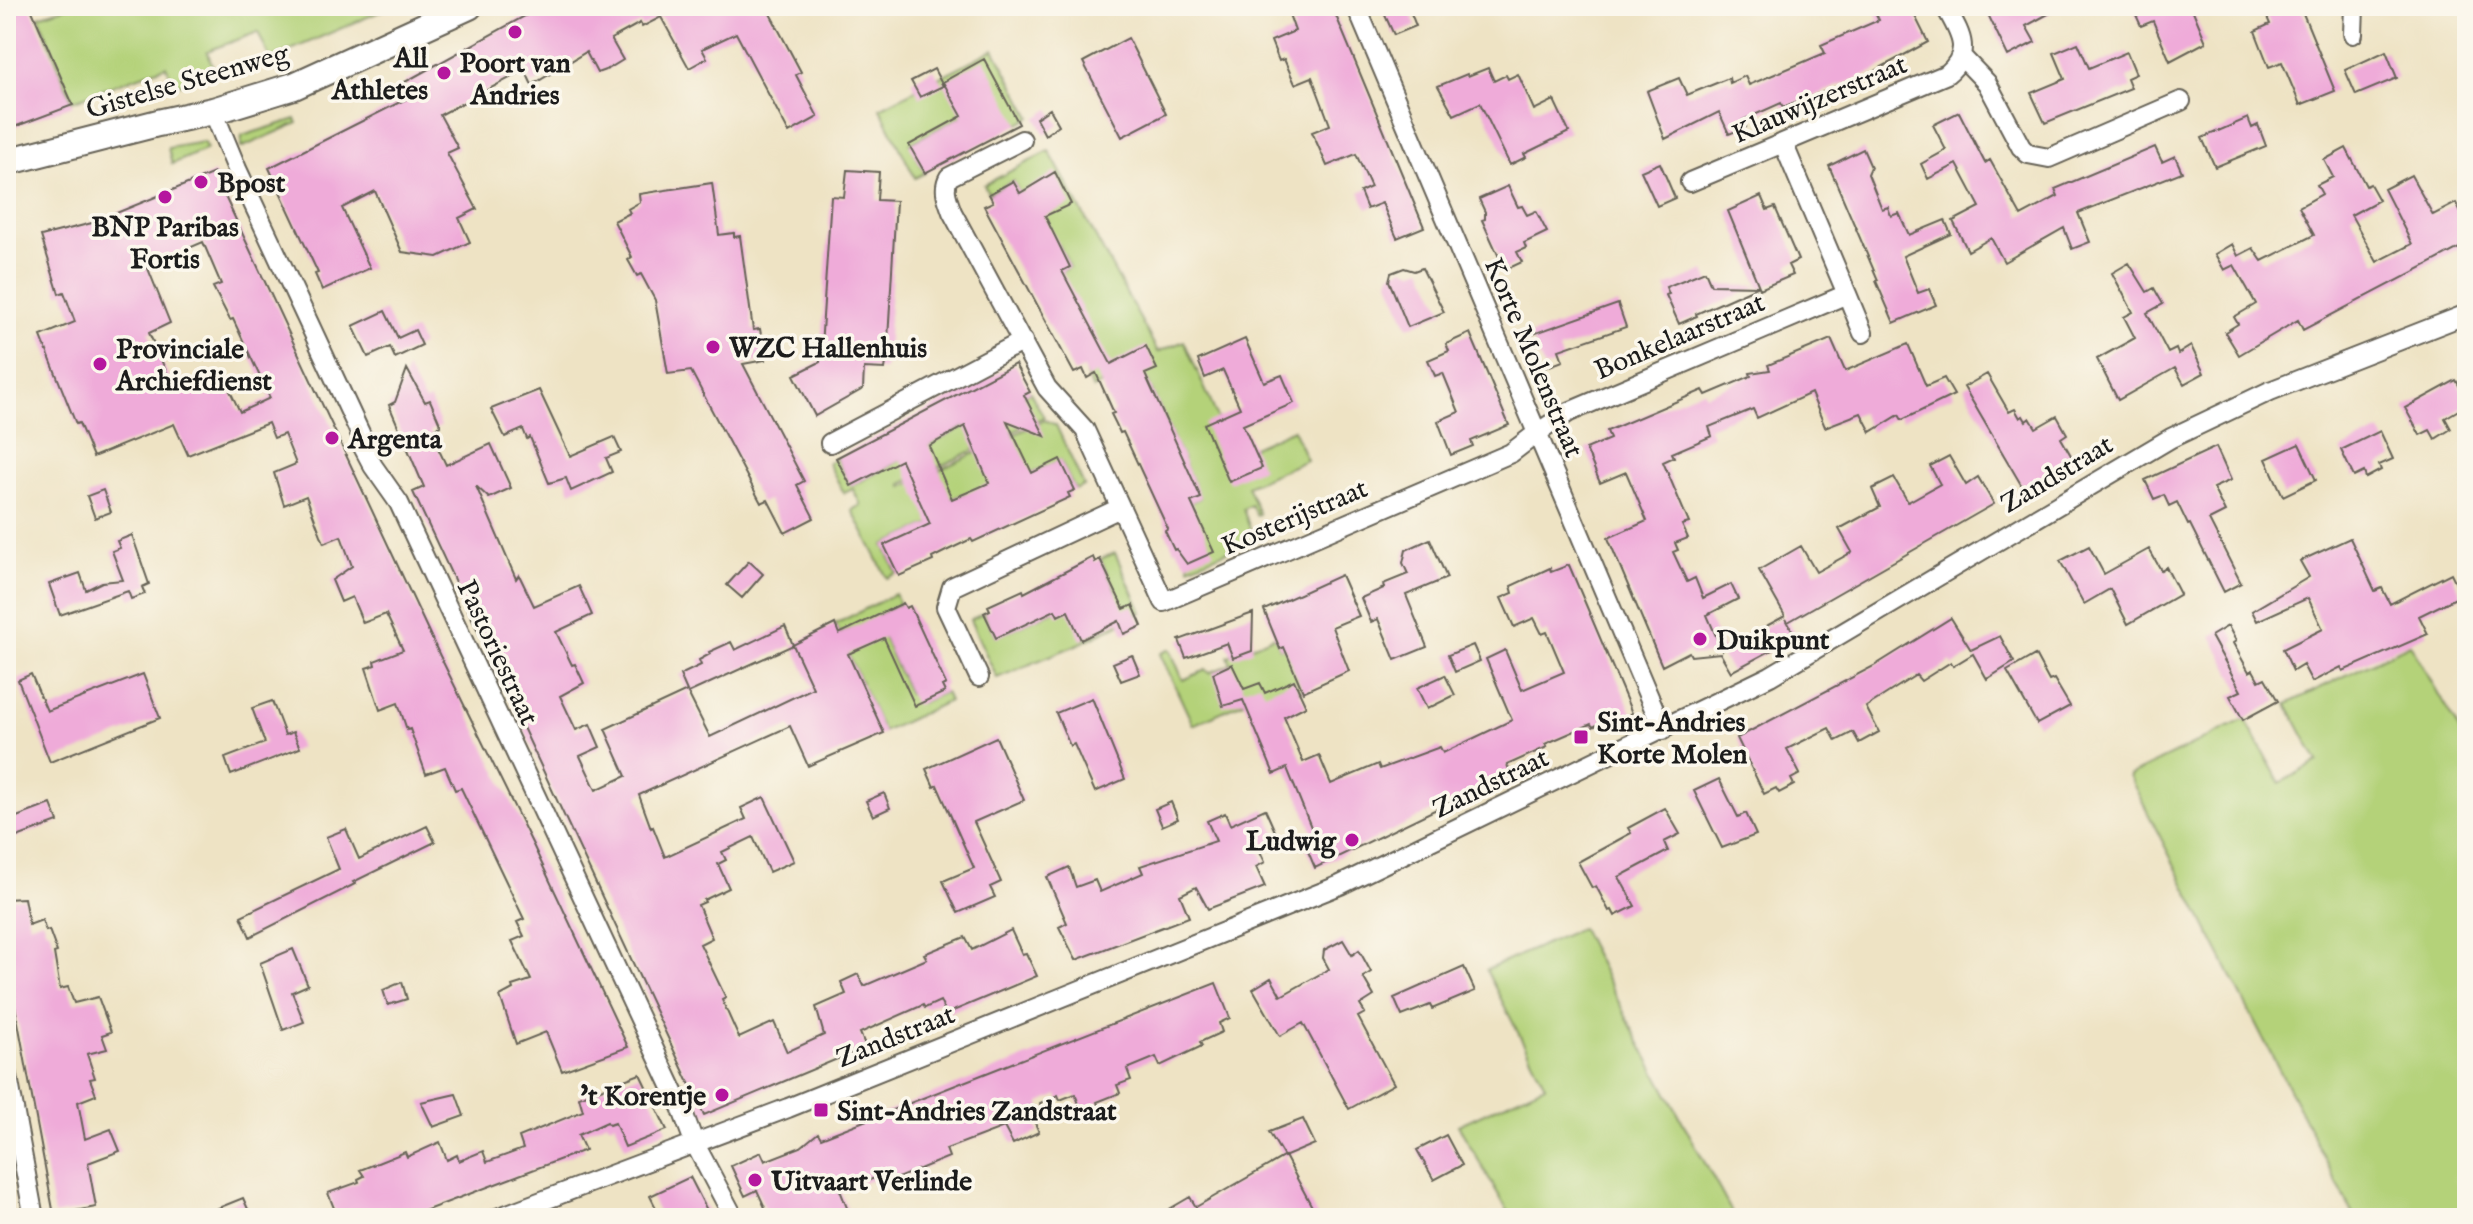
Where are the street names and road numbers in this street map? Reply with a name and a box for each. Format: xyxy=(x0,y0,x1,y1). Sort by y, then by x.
street label: Gistelse Steenweg xyxy=(82,37,294,128)
street label: Klauwijzerstraat xyxy=(1727,48,1913,153)
street label: Korte Molenstraat xyxy=(1475,253,1591,464)
street label: Bonkelaarstraat xyxy=(1589,286,1771,389)
street label: Zandstraat xyxy=(1995,428,2120,522)
street label: Kosterijstraat xyxy=(1217,472,1374,565)
street label: Pastoriestraat xyxy=(448,575,546,732)
street label: Zandstraat xyxy=(1427,741,1555,827)
street label: Zandstraat xyxy=(831,998,961,1077)

